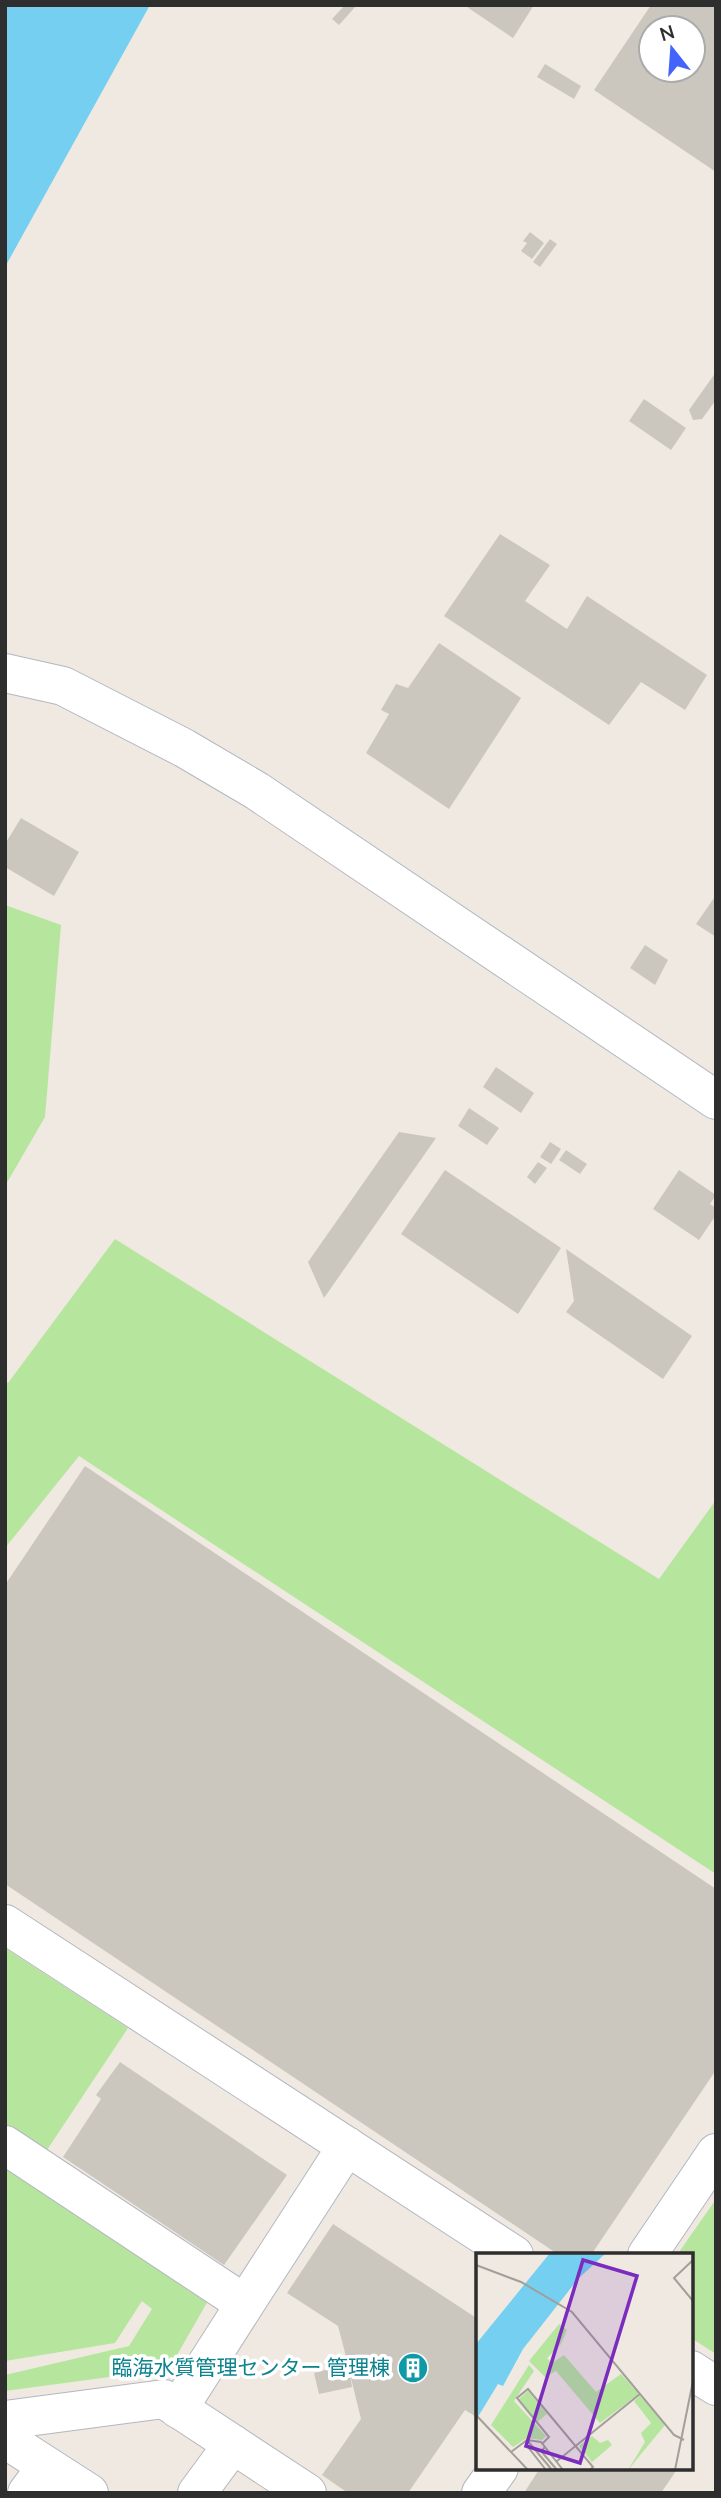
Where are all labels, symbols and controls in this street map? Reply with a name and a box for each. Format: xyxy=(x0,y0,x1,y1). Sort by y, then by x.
north arrow xyxy=(637,14,707,84)
text: N xyxy=(657,19,678,48)
inset map xyxy=(476,2253,693,2470)
building icon: 臨海水質管理センター 管理棟 xyxy=(396,2351,430,2385)
place label: 臨海水質管理センター 管理棟 xyxy=(112,2354,390,2382)

